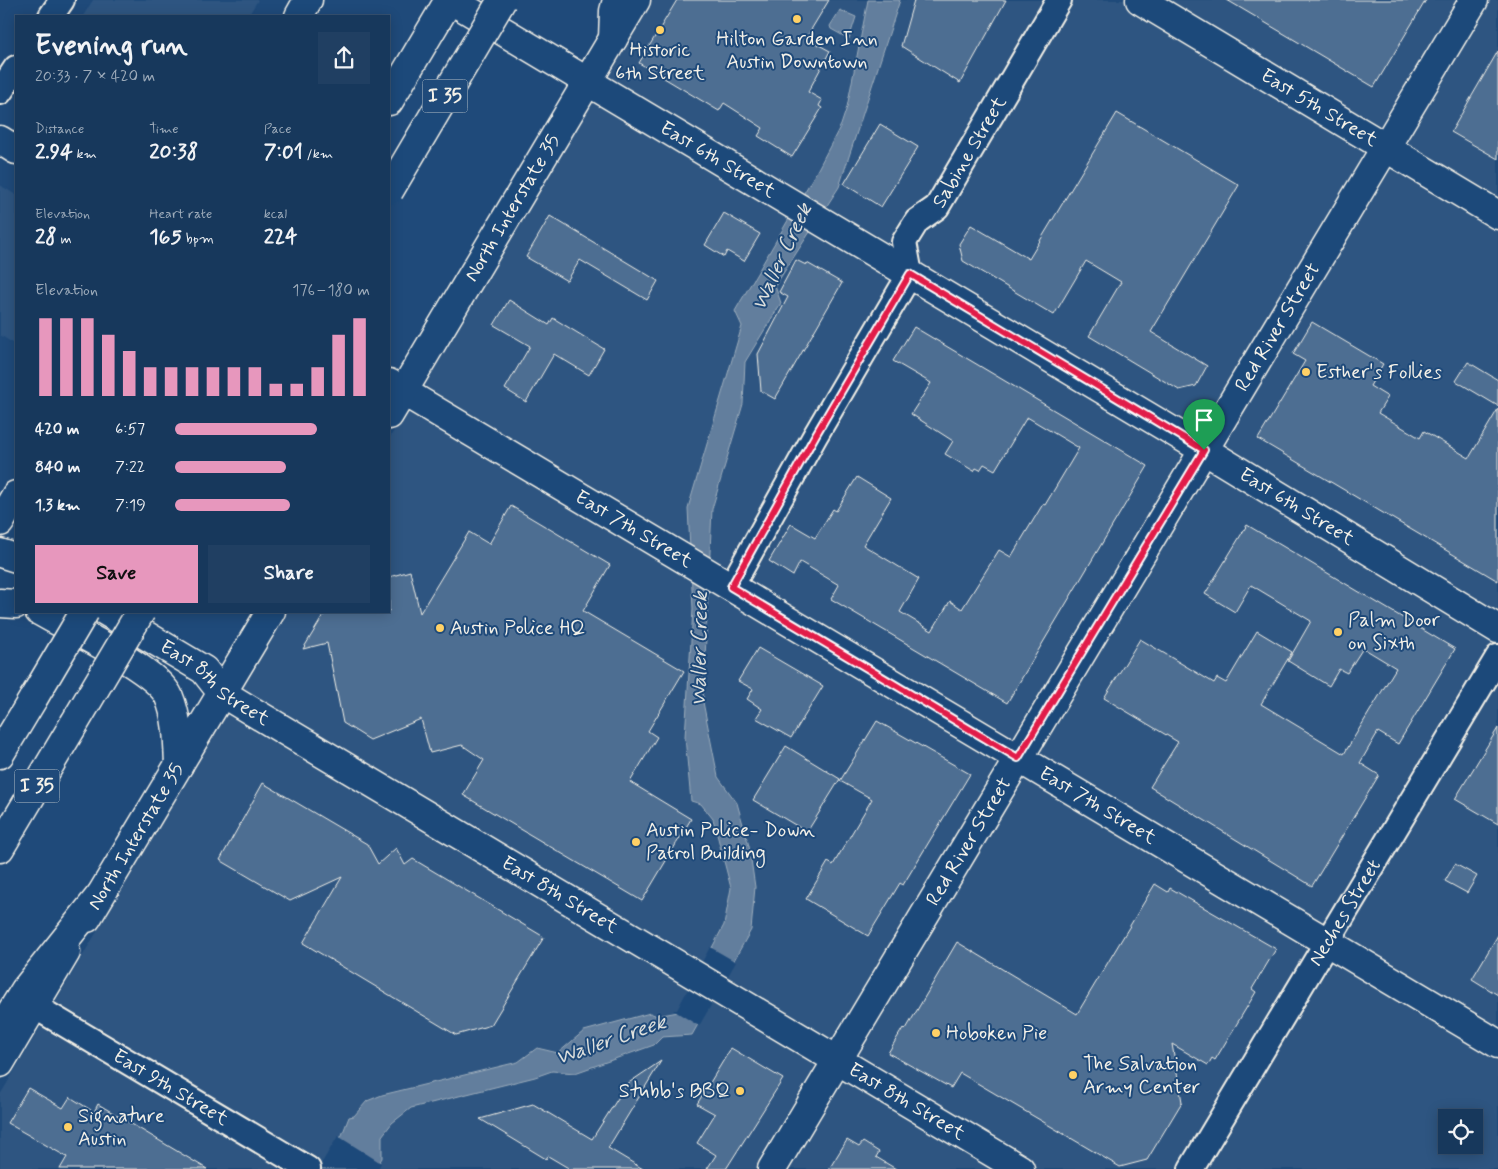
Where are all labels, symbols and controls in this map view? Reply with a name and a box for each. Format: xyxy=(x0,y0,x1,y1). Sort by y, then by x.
marker: Hilton Garden Inn Austin Downtown xyxy=(791,13,803,25)
marker: Historic 6th Street xyxy=(654,24,666,36)
place label: Hilton Garden Inn Austin Downtown xyxy=(716,26,878,76)
text: Evening run xyxy=(35,28,188,65)
button: share xyxy=(318,32,370,84)
place label: Historic 6th Street xyxy=(615,37,705,87)
street label: East 5th Street xyxy=(1256,62,1383,153)
text: 20:33 · 7 × 420 m xyxy=(35,66,155,87)
road number: I 35 xyxy=(422,80,468,112)
street label: Sabine Street xyxy=(926,91,1013,213)
street label: East 6th Street xyxy=(655,114,781,205)
text: Distance xyxy=(35,120,84,138)
text: Time xyxy=(149,120,179,138)
text: Pace xyxy=(264,120,292,138)
street label: North Interstate 35 xyxy=(458,129,567,287)
text: 2.94 xyxy=(35,138,73,166)
text: 20:38 xyxy=(149,138,198,166)
text: 7:01 xyxy=(264,138,303,166)
text: km xyxy=(73,145,97,163)
text: /km xyxy=(303,145,333,163)
water label: Waller Creek xyxy=(745,198,820,315)
text: Elevation xyxy=(35,205,90,223)
text: Heart rate xyxy=(149,205,212,223)
text: kcal xyxy=(264,205,287,223)
text: 28 xyxy=(35,223,57,251)
text: 165 xyxy=(149,223,182,251)
text: 224 xyxy=(264,223,297,251)
text: m xyxy=(57,230,72,248)
text: bpm xyxy=(182,230,214,248)
street label: Red River Street xyxy=(1228,258,1327,397)
text: Elevation xyxy=(35,280,98,301)
text: 176–180 m xyxy=(292,280,370,301)
place label: Esther's Follies xyxy=(1316,359,1442,386)
marker: Esther's Follies xyxy=(1300,366,1312,378)
pin xyxy=(1183,399,1225,450)
icon: arrive xyxy=(1190,406,1218,434)
text: 420 m xyxy=(35,419,79,440)
text: 6:57 xyxy=(115,419,145,440)
text: 840 m xyxy=(35,457,80,478)
text: 7:22 xyxy=(115,457,145,478)
street label: East 6th Street xyxy=(1234,461,1360,552)
street label: East 7th Street xyxy=(570,483,698,575)
text: 1.3 km xyxy=(35,495,80,516)
text: 7:19 xyxy=(115,495,146,516)
button: Save xyxy=(35,545,198,603)
button: Share xyxy=(208,545,370,603)
water label: Waller Creek xyxy=(685,590,715,707)
place label: Palm Door on Sixth xyxy=(1348,607,1440,657)
place label: Austin Police HQ xyxy=(450,615,586,642)
marker: Austin Police HQ xyxy=(434,622,446,634)
marker: Palm Door on Sixth xyxy=(1332,626,1344,638)
street label: East 8th Street xyxy=(155,633,275,732)
street label: North Interstate 35 xyxy=(81,758,190,915)
street label: East 7th Street xyxy=(1034,760,1162,851)
road number: I 35 xyxy=(15,769,60,802)
street label: Red River Street xyxy=(920,772,1018,911)
place label: Austin Police- Down Patrol Building xyxy=(646,817,815,868)
marker: Austin Police- Down Patrol Building xyxy=(630,836,642,848)
street label: East 8th Street xyxy=(496,849,624,940)
street label: Neches Street xyxy=(1302,854,1387,971)
water label: Waller Creek xyxy=(552,1008,671,1072)
place label: Hoboken Pie xyxy=(946,1020,1047,1047)
marker: Hoboken Pie xyxy=(930,1027,942,1039)
street label: East 9th Street xyxy=(108,1042,234,1132)
place label: The Salvation Army Center xyxy=(1083,1051,1200,1101)
street label: East 8th Street xyxy=(844,1056,971,1147)
marker: The Salvation Army Center xyxy=(1067,1069,1079,1081)
place label: Stubb's BBQ xyxy=(619,1078,730,1105)
marker: Stubb's BBQ xyxy=(734,1085,746,1097)
place label: Signature Austin xyxy=(78,1103,165,1153)
map controls xyxy=(1438,1109,1483,1154)
button: locate xyxy=(1438,1109,1483,1154)
marker: Signature Austin xyxy=(62,1121,74,1133)

